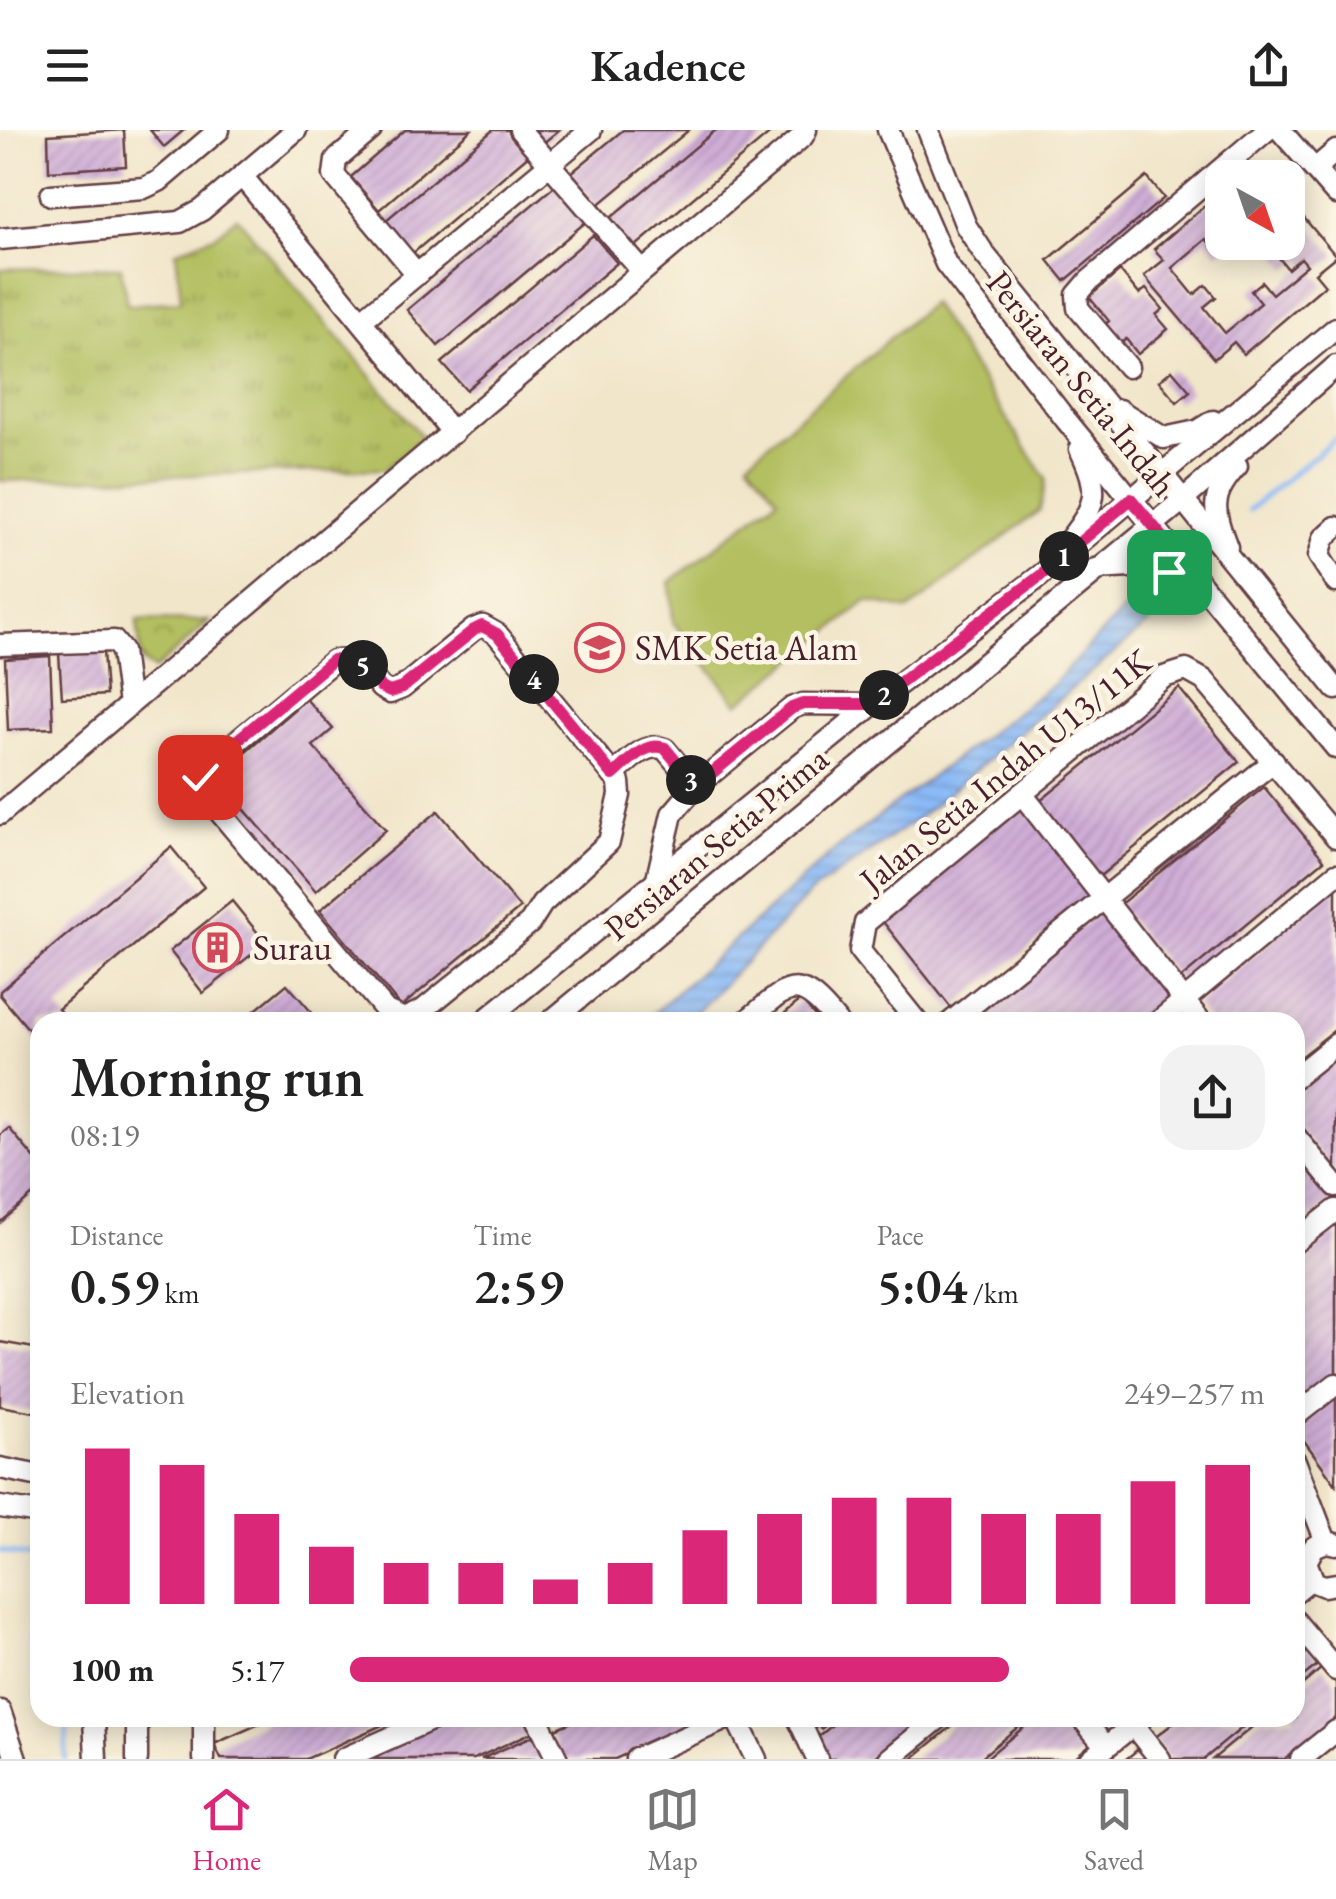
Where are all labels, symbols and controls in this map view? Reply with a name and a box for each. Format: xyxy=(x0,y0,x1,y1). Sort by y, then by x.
text: Kadence xyxy=(590,36,746,94)
icon: menu xyxy=(40,38,95,93)
icon: share xyxy=(1241,38,1296,93)
north arrow xyxy=(1205,160,1305,260)
map controls xyxy=(1205,160,1305,260)
street label: Persiaran Setia Indah xyxy=(977,261,1187,505)
pin xyxy=(1127,530,1212,615)
pin: 1 xyxy=(1039,531,1089,581)
text: 1 xyxy=(1057,538,1071,574)
icon: arrive xyxy=(1142,545,1197,600)
school or university icon: SMK Setia Alam xyxy=(574,621,626,673)
place label: SMK Setia Alam xyxy=(635,625,858,670)
street label: Jalan Setia Indah U13/11K xyxy=(848,638,1161,903)
pin: 5 xyxy=(338,640,388,690)
text: 5 xyxy=(356,647,370,683)
pin: 4 xyxy=(509,654,559,704)
text: 4 xyxy=(527,661,541,697)
pin: 2 xyxy=(859,670,909,720)
text: 2 xyxy=(877,677,891,713)
pin xyxy=(158,735,243,820)
street label: Persiaran Setia Prima xyxy=(595,736,837,950)
icon: check xyxy=(173,750,228,805)
pin: 3 xyxy=(666,755,716,805)
text: 3 xyxy=(684,762,698,798)
building icon: Surau xyxy=(192,921,244,973)
place label: Surau xyxy=(253,925,332,970)
text: Morning run xyxy=(70,1041,364,1112)
button: share xyxy=(1160,1045,1265,1150)
text: 08:19 xyxy=(70,1114,139,1156)
text: Distance xyxy=(70,1217,164,1253)
text: Time xyxy=(473,1217,532,1253)
text: Pace xyxy=(877,1217,924,1253)
text: 0.59 xyxy=(70,1253,159,1318)
text: 2:59 xyxy=(473,1253,564,1318)
text: 5:04 xyxy=(877,1253,967,1318)
text: km xyxy=(159,1275,200,1311)
text: /km xyxy=(967,1275,1019,1311)
text: Elevation xyxy=(70,1372,185,1414)
text: 249–257 m xyxy=(1124,1372,1265,1414)
text: 100 m xyxy=(70,1649,154,1691)
text: 5:17 xyxy=(230,1649,284,1691)
tab: Home xyxy=(192,1782,261,1878)
tab: Map xyxy=(645,1782,700,1878)
tab: Saved xyxy=(1084,1782,1144,1878)

